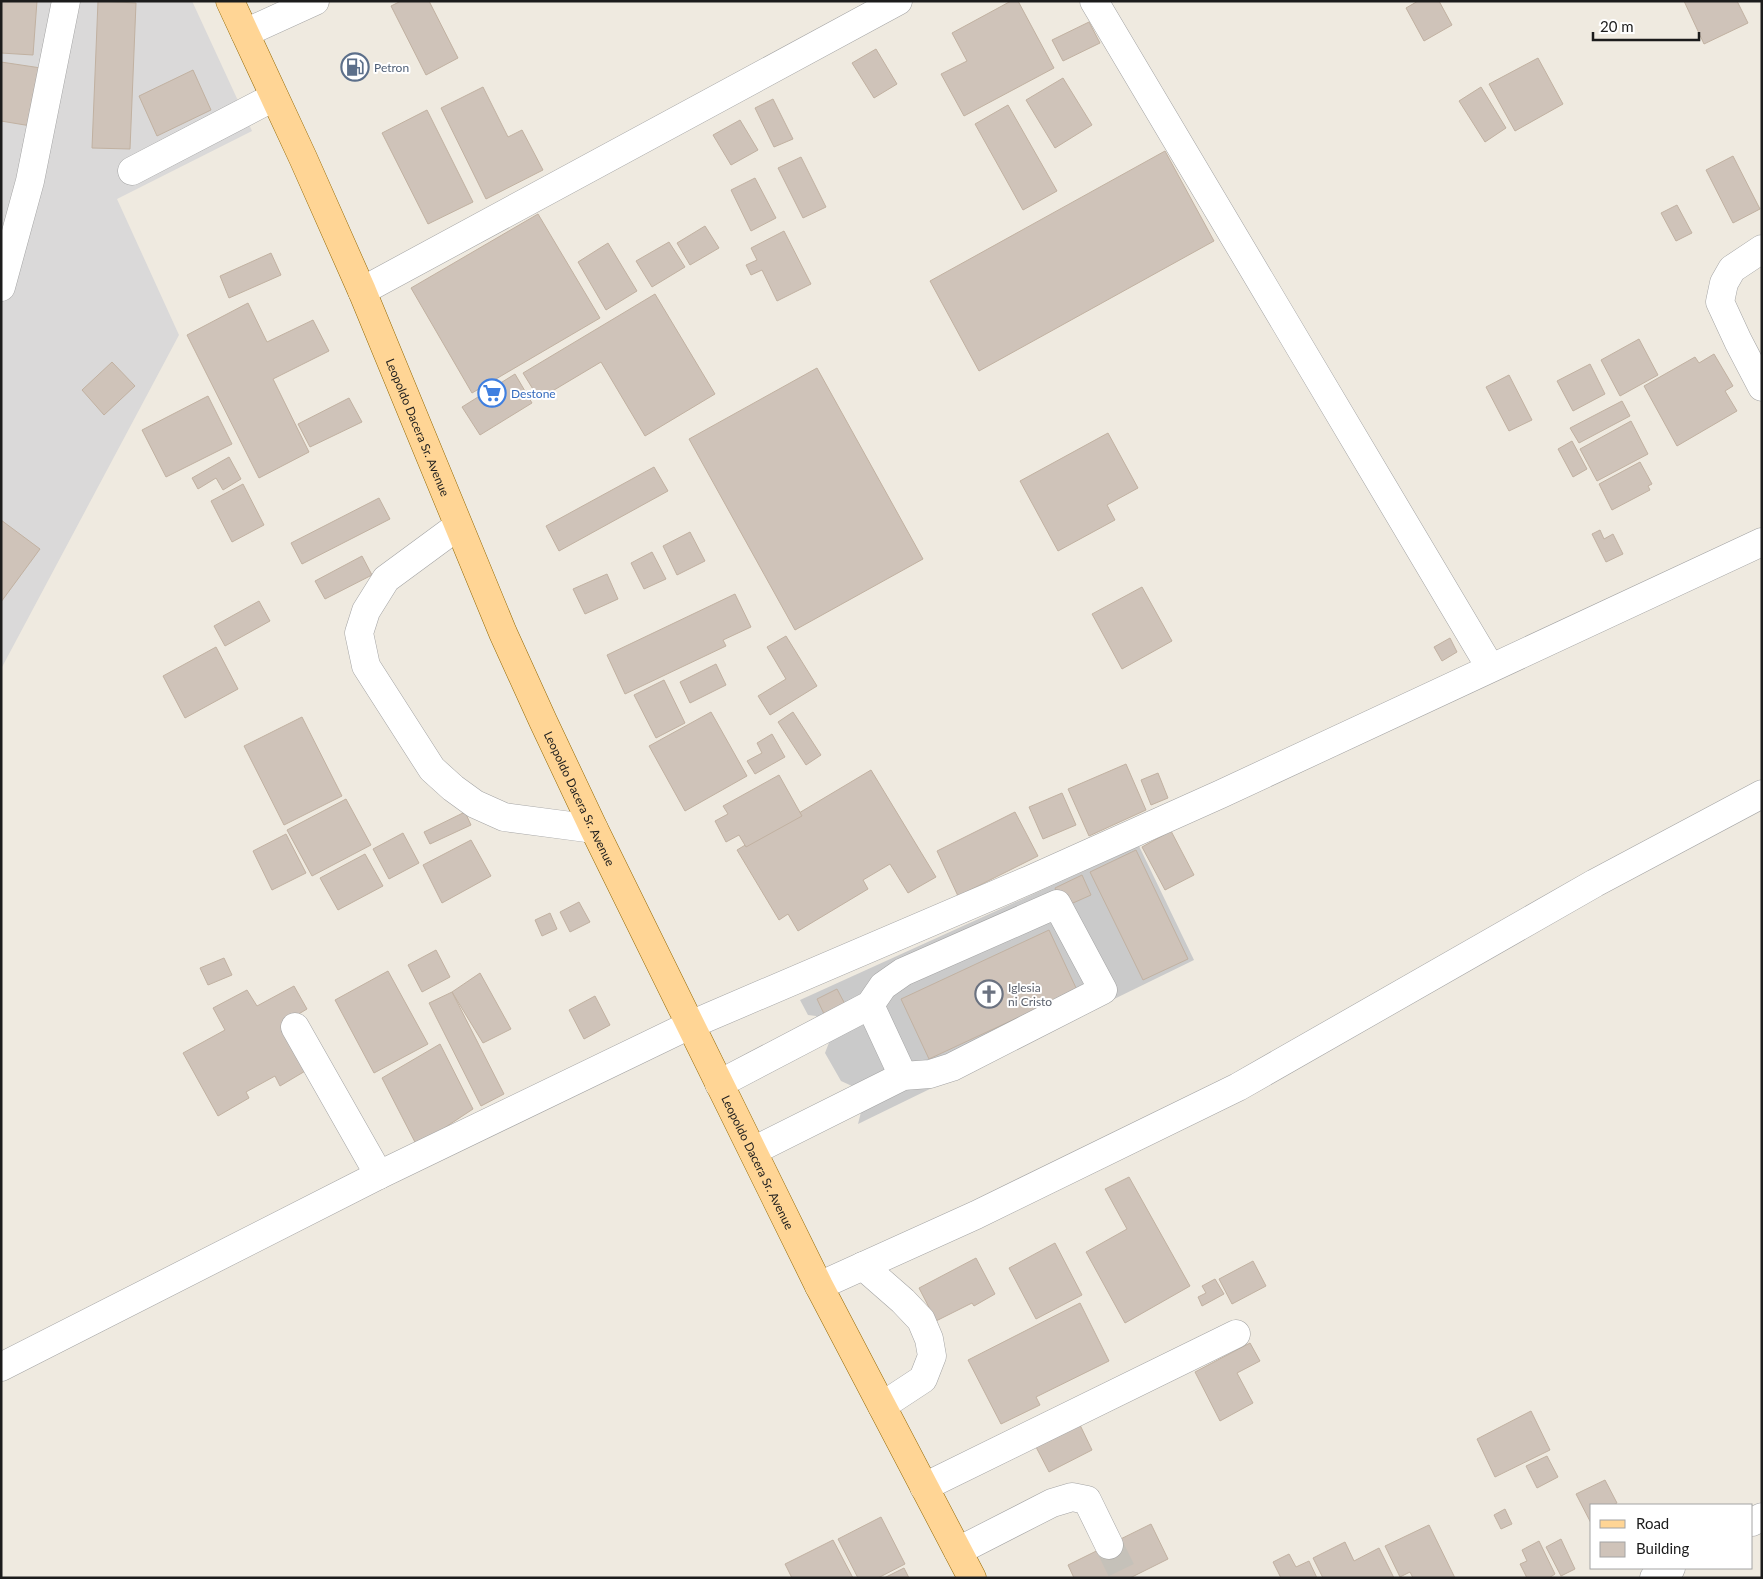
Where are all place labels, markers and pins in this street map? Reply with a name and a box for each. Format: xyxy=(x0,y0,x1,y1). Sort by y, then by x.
fuel station icon: Petron xyxy=(340,52,370,82)
place label: Petron xyxy=(374,60,409,75)
supermarket icon: Destone xyxy=(477,378,507,408)
place label: Destone xyxy=(511,386,556,401)
church icon: Iglesia ni Cristo xyxy=(974,979,1004,1009)
place label: Iglesia ni Cristo xyxy=(1008,980,1052,1009)

